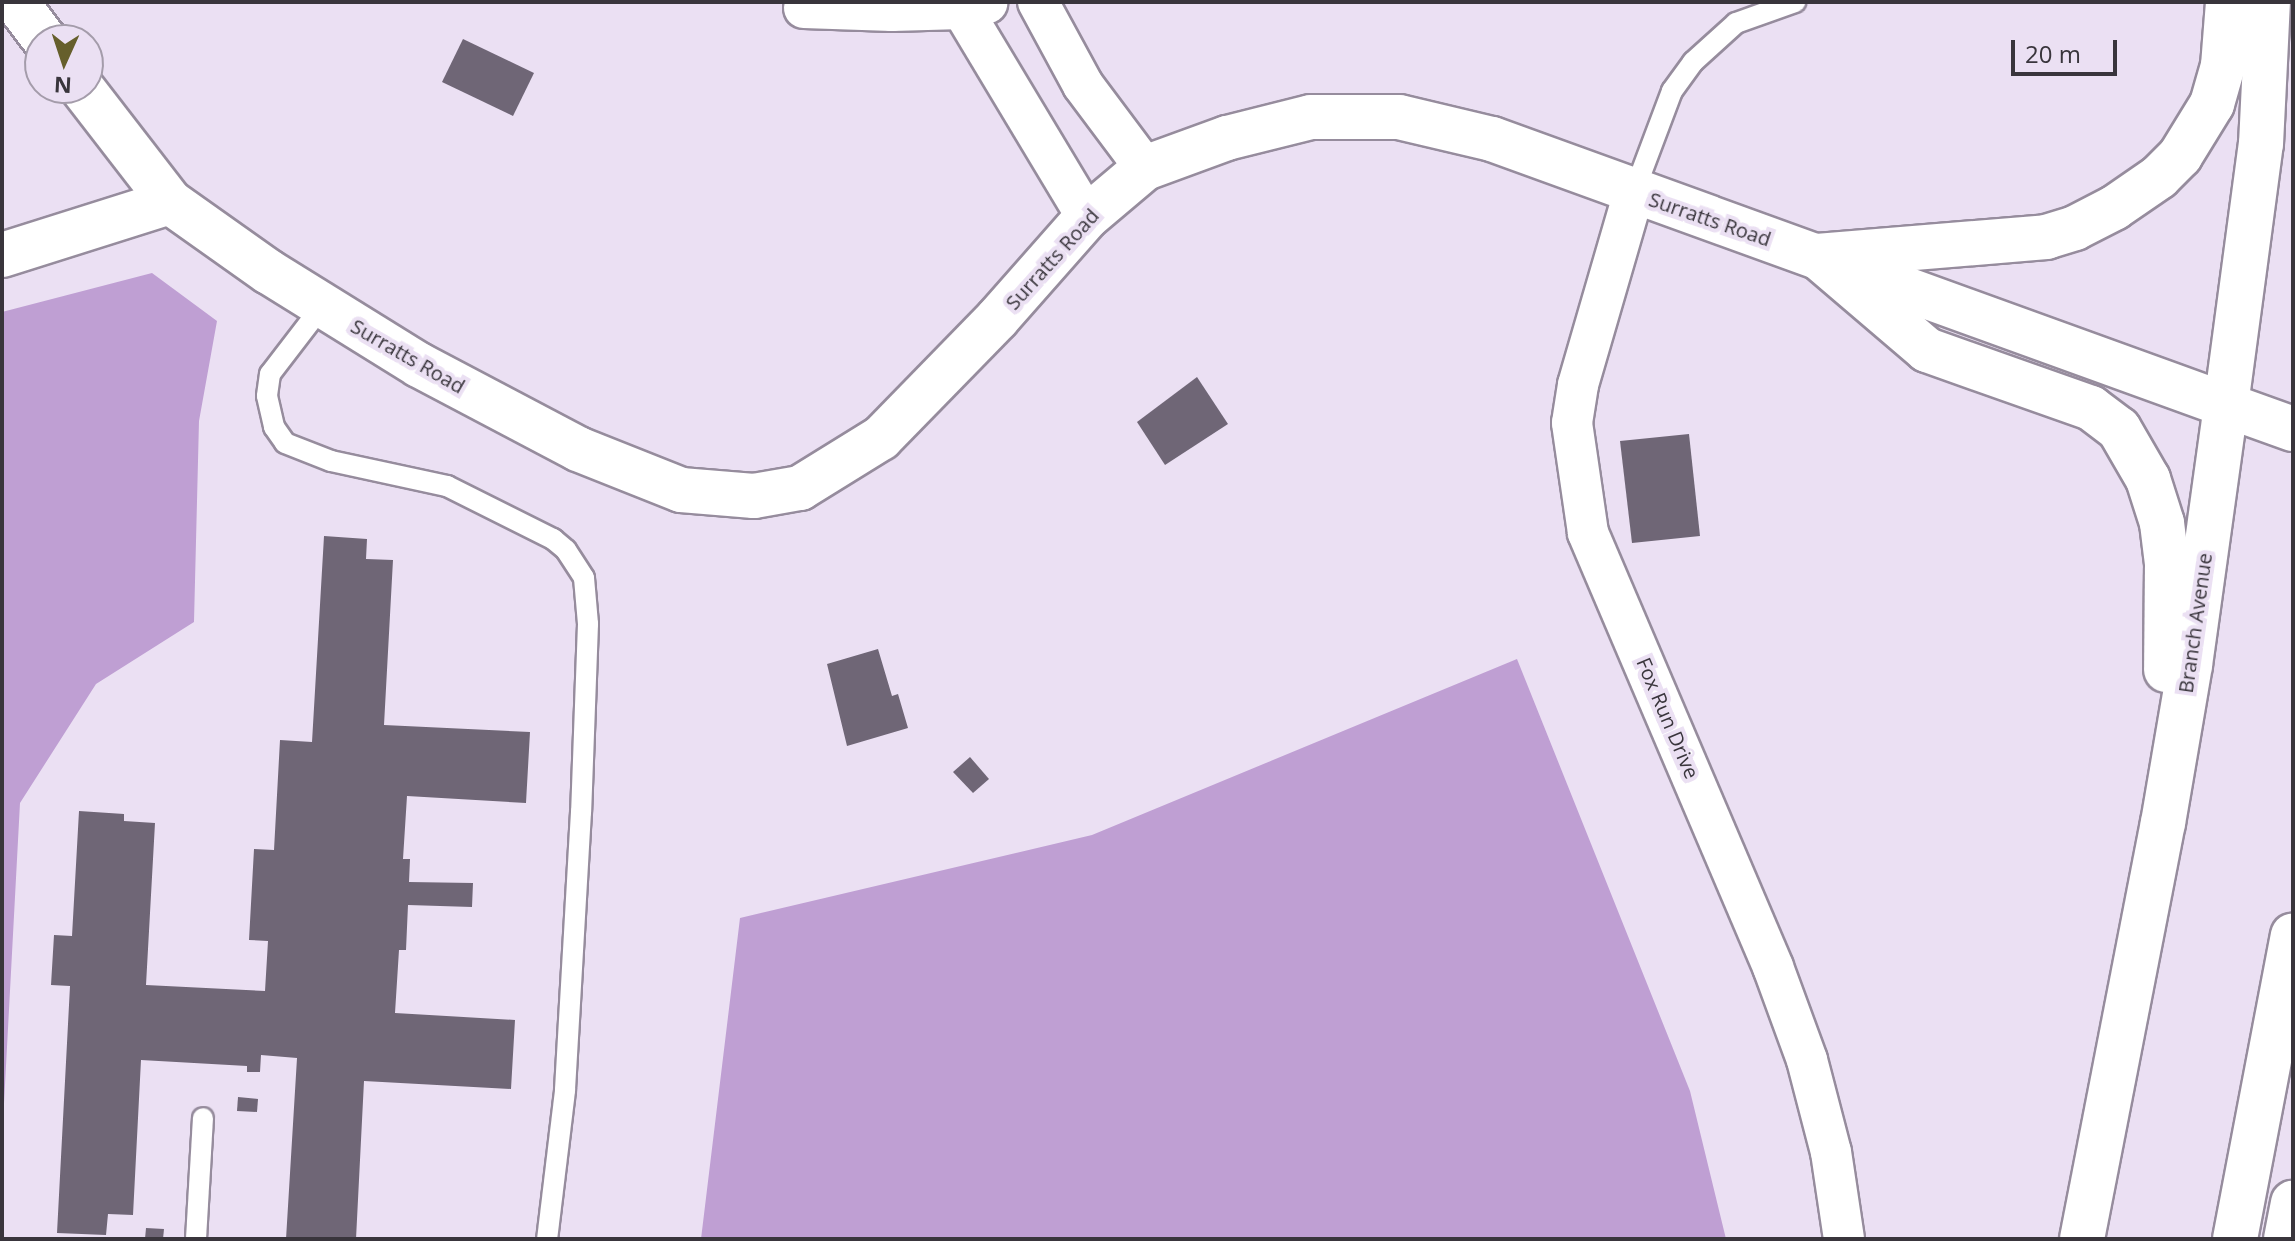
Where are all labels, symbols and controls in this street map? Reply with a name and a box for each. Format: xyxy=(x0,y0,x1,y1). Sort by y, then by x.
north arrow xyxy=(24,24,104,104)
scale bar xyxy=(2015,24,2121,74)
text: 20 m xyxy=(2025,37,2081,70)
text: N xyxy=(53,71,73,101)
street label: Surratts Road xyxy=(1646,187,1774,251)
street label: Surratts Road xyxy=(1000,204,1104,314)
street label: Surratts Road xyxy=(347,314,469,398)
street label: Branch Avenue xyxy=(2173,551,2217,695)
street label: Fox Run Drive xyxy=(1632,654,1704,782)

